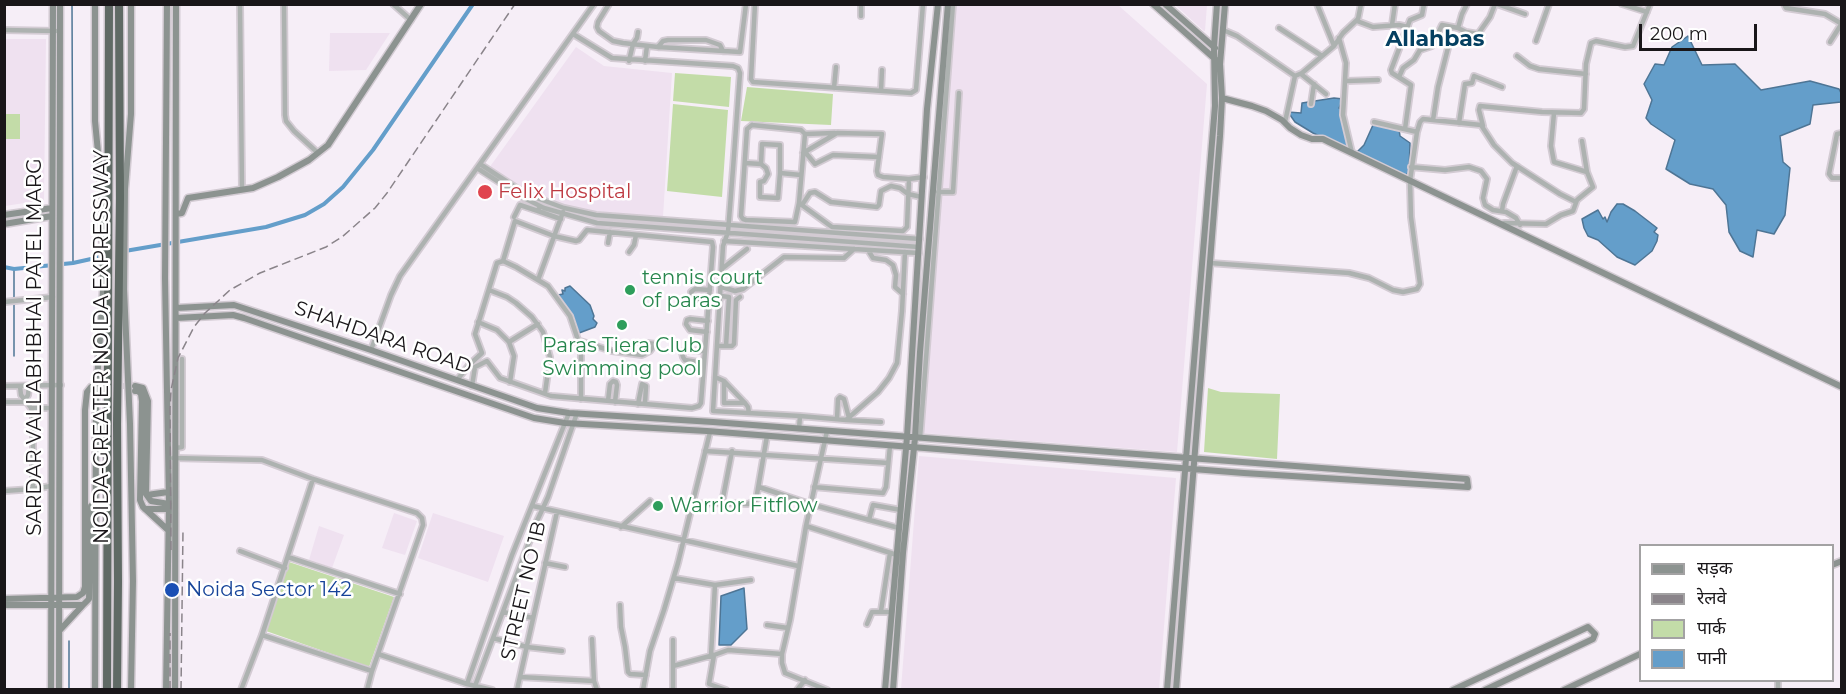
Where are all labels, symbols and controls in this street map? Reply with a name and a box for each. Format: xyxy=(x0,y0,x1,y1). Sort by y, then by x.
scale bar xyxy=(1642,12,1760,50)
text: 200 m xyxy=(1650,23,1708,45)
district label: Allahbas xyxy=(1385,27,1485,53)
street label: NOIDA-GREATER NOIDA EXPRESSWAY xyxy=(90,150,114,544)
street label: SARDAR VALLABHBHAI PATEL MARG xyxy=(23,158,47,536)
place label: Felix Hospital xyxy=(498,180,631,204)
marker: Felix Hospital xyxy=(476,183,494,201)
place label: tennis court of paras xyxy=(642,266,763,313)
marker: tennis court of paras xyxy=(623,283,637,297)
street label: SHAHDARA ROAD xyxy=(291,296,475,380)
marker: Paras Tiera Club Swimming pool xyxy=(615,318,629,332)
place label: Paras Tiera Club Swimming pool xyxy=(542,334,702,381)
place label: Warrior Fitflow xyxy=(670,494,818,518)
marker: Warrior Fitflow xyxy=(651,499,665,513)
street label: STREET NO 1B xyxy=(496,519,552,663)
legend xyxy=(1639,544,1834,682)
text: सड़क xyxy=(1697,557,1733,579)
place label: Noida Sector 142 xyxy=(186,578,352,602)
marker: Noida Sector 142 xyxy=(163,581,181,599)
text: रेलवे xyxy=(1697,587,1727,609)
text: पार्क xyxy=(1697,617,1726,639)
text: पानी xyxy=(1697,647,1727,669)

